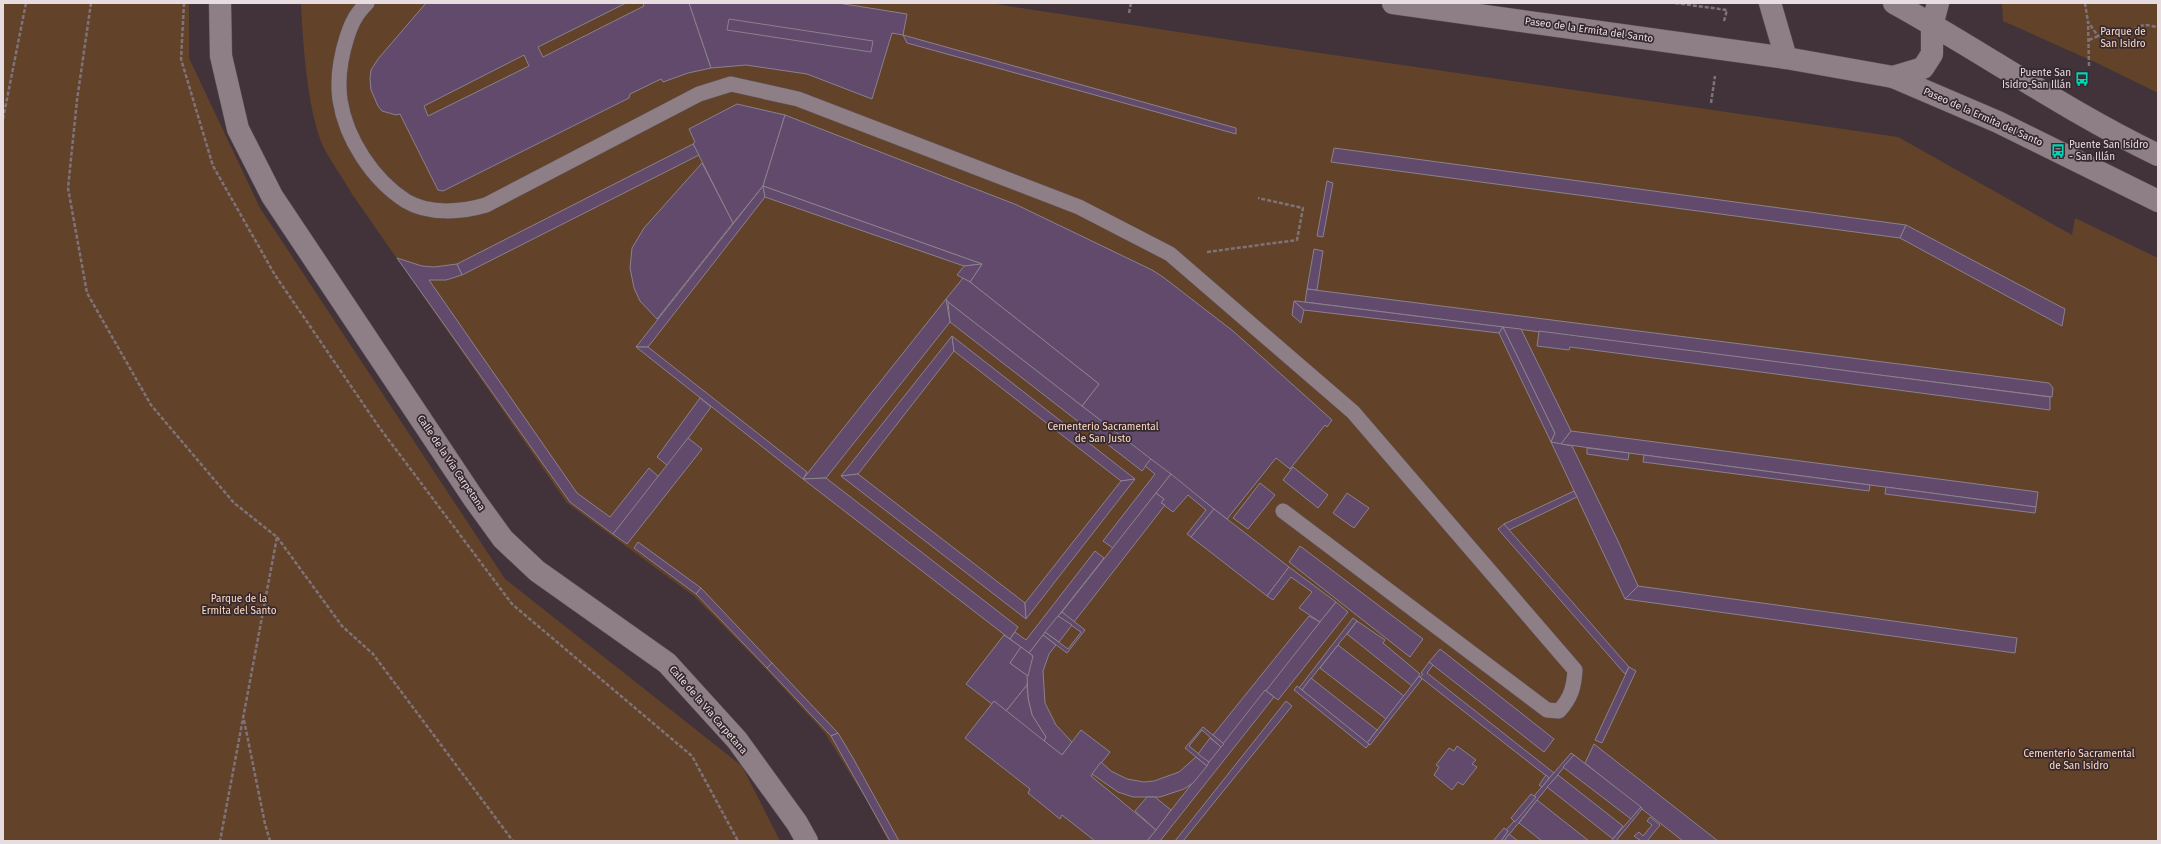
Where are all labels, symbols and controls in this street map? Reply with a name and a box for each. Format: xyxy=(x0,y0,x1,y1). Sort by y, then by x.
street label: Paseo de la Ermita del Santo xyxy=(1524,15,1654,45)
park label: Parque de San Isidro xyxy=(2100,26,2146,50)
place label: Puente San Isidro-San Illán xyxy=(2002,67,2071,91)
bus stop icon: Puente San Isidro-San Illán xyxy=(2074,71,2090,87)
street label: Paseo de la Ermita del Santo xyxy=(1921,85,2045,149)
place label: Puente San Isidro - San Illán xyxy=(2069,139,2149,163)
bus stop icon: Puente San Isidro - San Illán xyxy=(2050,143,2066,159)
street label: Calle de la Vía Carpetana xyxy=(414,412,488,513)
park label: Cementerio Sacramental de San Justo xyxy=(1047,421,1159,445)
park label: Parque de la Ermita del Santo xyxy=(201,593,277,617)
street label: Calle de la Vía Carpetana xyxy=(666,663,750,757)
park label: Cementerio Sacramental de San Isidro xyxy=(2023,748,2135,772)

